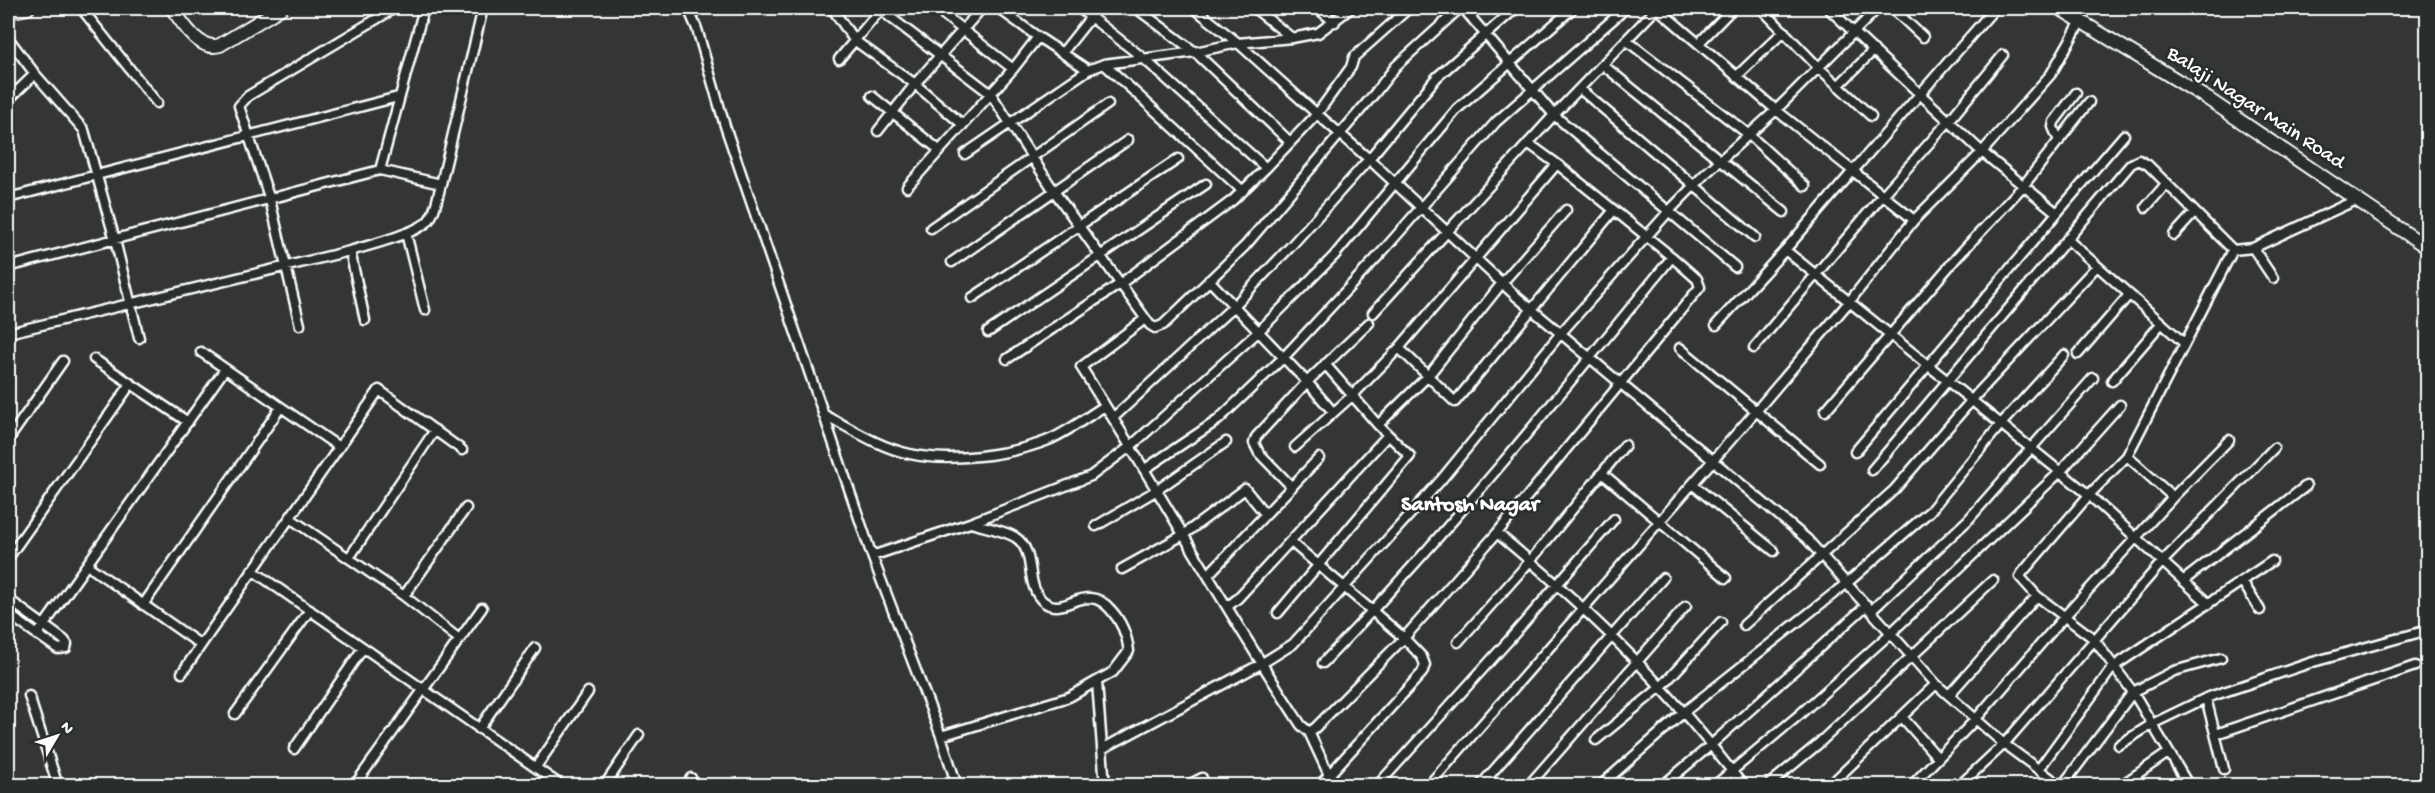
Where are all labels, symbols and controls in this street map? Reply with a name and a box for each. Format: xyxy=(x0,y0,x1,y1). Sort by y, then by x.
street label: Balaji Nagar Main Road xyxy=(2160,42,2350,177)
district label: Santosh Nagar xyxy=(1401,493,1541,519)
north arrow xyxy=(27,706,87,766)
text: N xyxy=(55,719,77,739)

